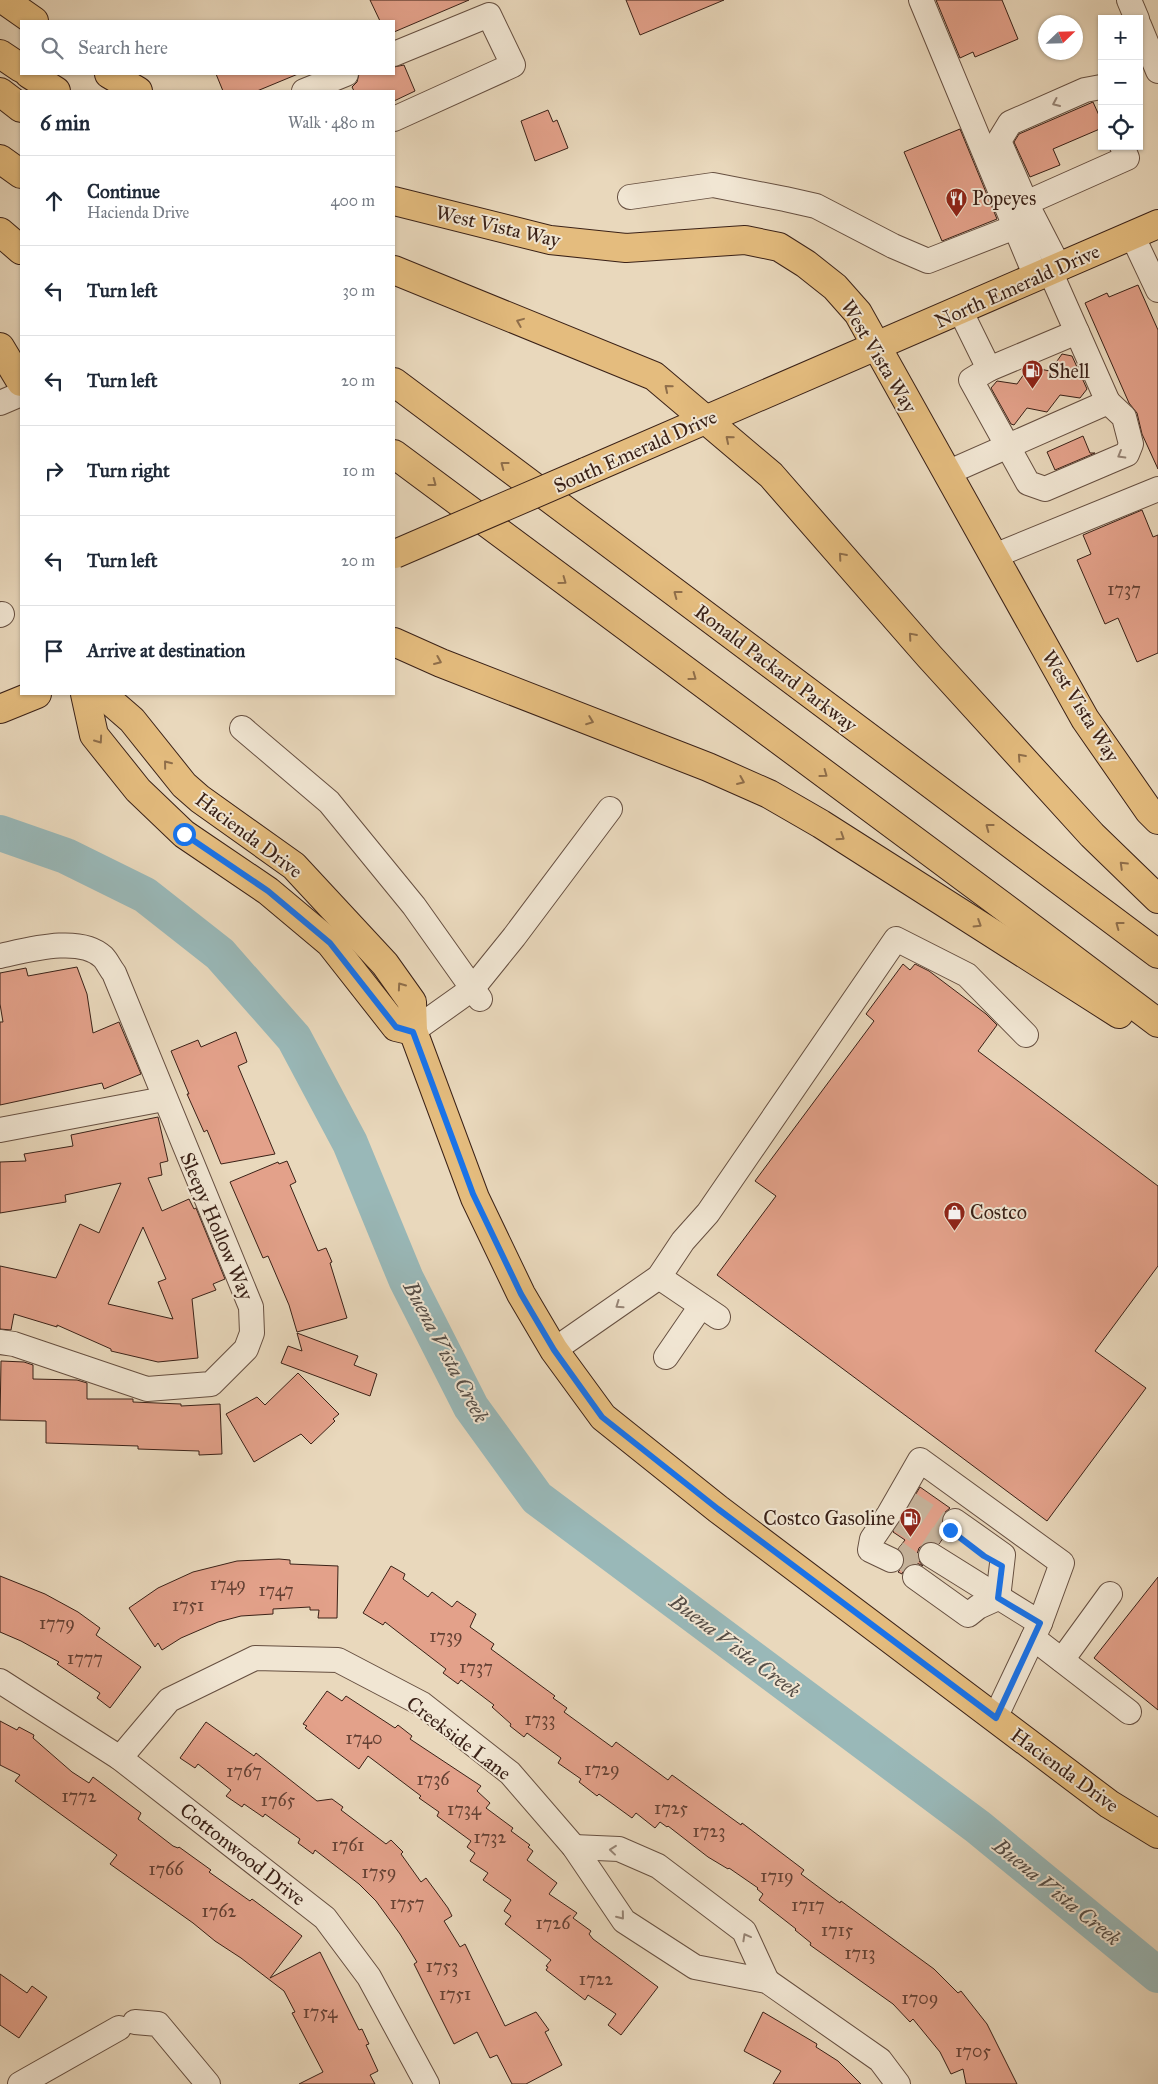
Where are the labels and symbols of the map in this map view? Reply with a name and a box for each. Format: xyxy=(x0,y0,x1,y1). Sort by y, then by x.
north arrow xyxy=(1038,15,1083,60)
one-way arrow xyxy=(1052,96,1061,107)
restaurant icon: Popeyes xyxy=(944,186,968,217)
place label: Popeyes xyxy=(972,186,1036,210)
street label: West Vista Way xyxy=(433,200,563,252)
street label: North Emerald Drive xyxy=(931,239,1103,333)
street label: West Vista Way xyxy=(836,295,922,417)
one-way arrow xyxy=(517,318,525,328)
fuel station icon: Shell xyxy=(1020,359,1044,390)
place label: Shell xyxy=(1048,359,1090,383)
one-way arrow xyxy=(665,386,674,394)
street label: South Emerald Drive xyxy=(550,404,720,498)
one-way arrow xyxy=(725,436,734,445)
one-way arrow xyxy=(1117,449,1126,459)
one-way arrow xyxy=(501,462,510,470)
one-way arrow xyxy=(427,477,437,486)
one-way arrow xyxy=(838,552,847,561)
one-way arrow xyxy=(557,575,566,583)
house number: 1737 xyxy=(1107,578,1141,600)
one-way arrow xyxy=(674,591,683,599)
street label: Ronald Packard Parkway xyxy=(690,599,863,737)
one-way arrow xyxy=(909,633,918,642)
street label: West Vista Way xyxy=(1037,646,1125,767)
one-way arrow xyxy=(434,656,442,666)
one-way arrow xyxy=(688,671,697,680)
one-way arrow xyxy=(585,715,594,725)
one-way arrow xyxy=(93,734,102,744)
one-way arrow xyxy=(1018,753,1027,762)
one-way arrow xyxy=(164,760,173,769)
one-way arrow xyxy=(818,768,827,776)
one-way arrow xyxy=(736,776,744,786)
street label: Hacienda Drive xyxy=(191,787,307,883)
route start xyxy=(173,823,196,846)
one-way arrow xyxy=(985,824,995,833)
one-way arrow xyxy=(836,830,845,840)
one-way arrow xyxy=(1120,862,1129,871)
one-way arrow xyxy=(972,918,981,928)
one-way arrow xyxy=(1116,922,1125,930)
one-way arrow xyxy=(398,982,407,992)
street label: Sleepy Hollow Way xyxy=(175,1149,259,1304)
shop icon: Costco xyxy=(942,1200,966,1231)
place label: Costco xyxy=(970,1200,1027,1224)
water label: Buena Vista Creek xyxy=(397,1276,495,1428)
one-way arrow xyxy=(615,1299,625,1308)
place label: Costco Gasoline xyxy=(763,1506,895,1530)
fuel station icon: Costco Gasoline xyxy=(899,1506,923,1537)
route end xyxy=(939,1519,962,1542)
house number: 1749 xyxy=(210,1573,246,1595)
house number: 1747 xyxy=(258,1579,294,1601)
water label: Buena Vista Creek xyxy=(664,1588,806,1704)
house number: 1751 xyxy=(172,1594,204,1616)
house number: 1779 xyxy=(39,1612,75,1634)
house number: 1739 xyxy=(429,1625,463,1647)
house number: 1777 xyxy=(67,1647,103,1669)
house number: 1737 xyxy=(459,1656,493,1678)
street label: Creekside Lane xyxy=(402,1691,516,1785)
house number: 1733 xyxy=(524,1708,556,1730)
street label: Hacienda Drive xyxy=(1006,1723,1124,1817)
house number: 1740 xyxy=(346,1727,382,1749)
house number: 1729 xyxy=(584,1758,620,1780)
house number: 1767 xyxy=(226,1760,262,1782)
house number: 1736 xyxy=(416,1768,450,1790)
house number: 1772 xyxy=(61,1785,97,1807)
house number: 1765 xyxy=(261,1789,296,1811)
street label: Cottonwood Drive xyxy=(175,1797,311,1911)
house number: 1725 xyxy=(654,1797,689,1819)
house number: 1734 xyxy=(447,1798,482,1820)
house number: 1723 xyxy=(693,1820,725,1842)
house number: 1732 xyxy=(474,1826,507,1848)
water label: Buena Vista Creek xyxy=(987,1832,1127,1952)
house number: 1761 xyxy=(332,1834,364,1856)
one-way arrow xyxy=(608,1844,616,1855)
house number: 1766 xyxy=(148,1858,184,1880)
house number: 1759 xyxy=(362,1861,396,1883)
house number: 1719 xyxy=(760,1865,794,1887)
house number: 1757 xyxy=(390,1892,424,1914)
house number: 1717 xyxy=(791,1894,825,1916)
house number: 1762 xyxy=(202,1900,237,1922)
one-way arrow xyxy=(616,1910,624,1919)
house number: 1726 xyxy=(536,1912,571,1934)
house number: 1715 xyxy=(821,1919,854,1941)
one-way arrow xyxy=(742,1933,752,1942)
house number: 1713 xyxy=(844,1942,876,1964)
house number: 1753 xyxy=(426,1955,458,1977)
house number: 1722 xyxy=(579,1968,613,1990)
house number: 1751 xyxy=(439,1983,471,2005)
house number: 1709 xyxy=(902,1987,938,2009)
house number: 1754 xyxy=(303,2001,338,2023)
house number: 1705 xyxy=(955,2040,991,2062)

